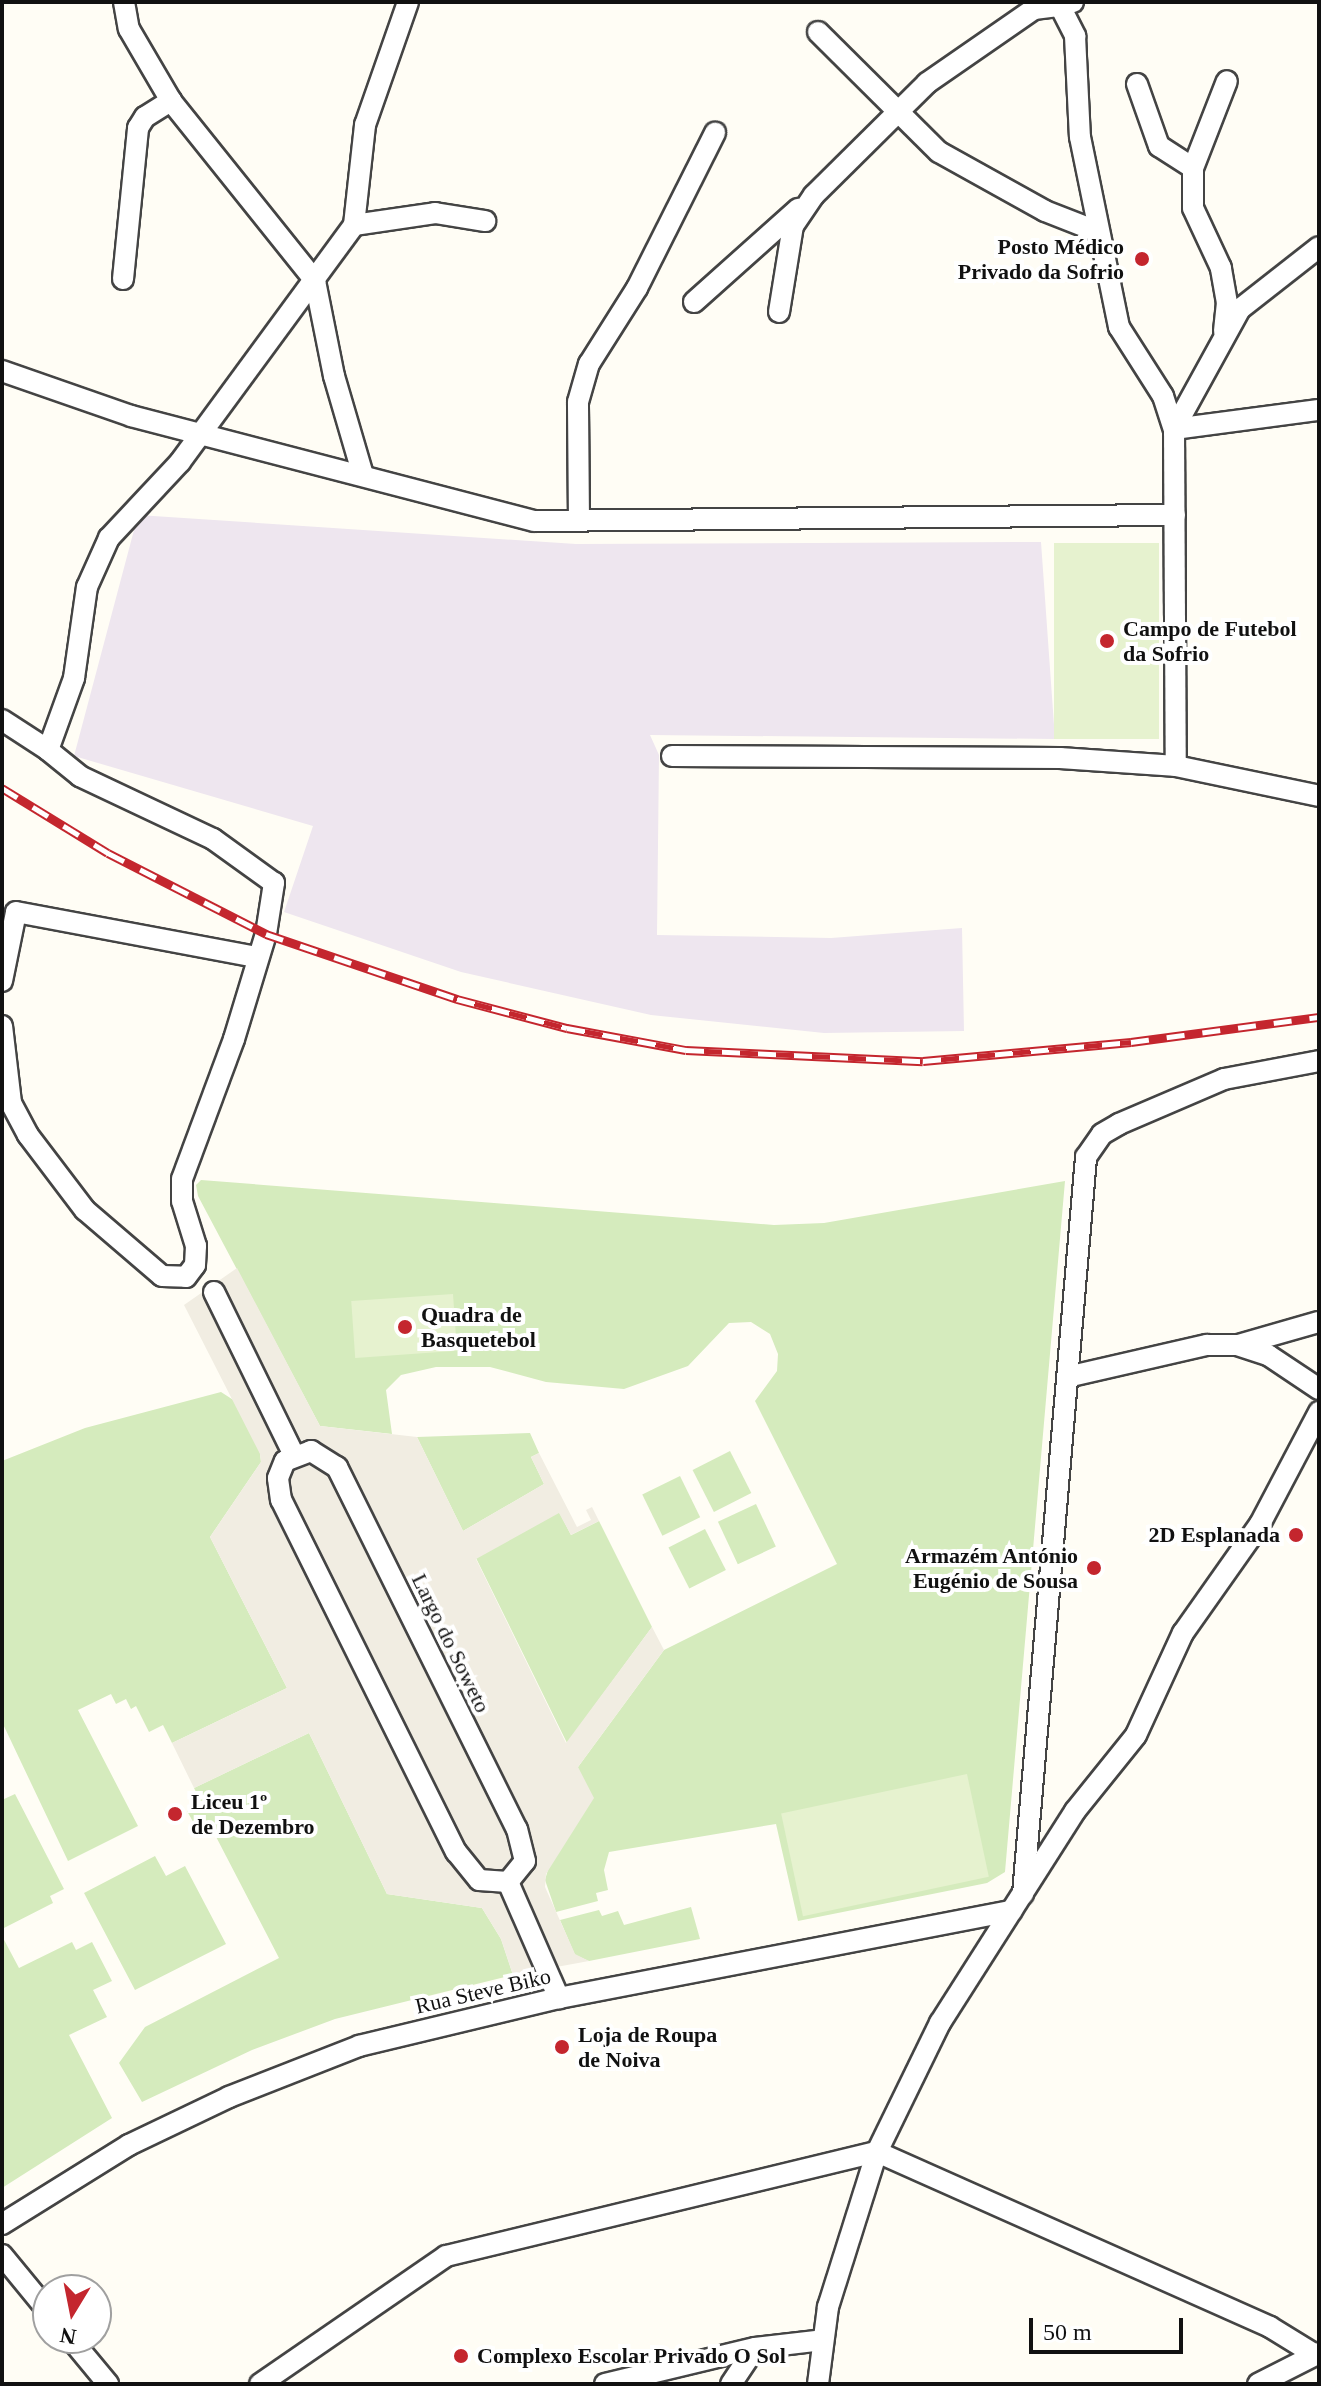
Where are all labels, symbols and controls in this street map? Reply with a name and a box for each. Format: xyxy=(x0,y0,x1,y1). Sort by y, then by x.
place label: Posto Médico Privado da Sofrio xyxy=(958,233,1124,284)
marker: Posto Médico Privado da Sofrio xyxy=(1131,248,1153,270)
place label: Campo de Futebol da Sofrio xyxy=(1123,615,1297,666)
marker: Campo de Futebol da Sofrio xyxy=(1098,632,1116,650)
place label: Quadra de Basquetebol xyxy=(421,1301,536,1352)
marker: Quadra de Basquetebol xyxy=(396,1318,414,1336)
place label: 2D Esplanada xyxy=(1149,1522,1280,1548)
marker: 2D Esplanada xyxy=(1287,1526,1305,1544)
place label: Armazém António Eugénio de Sousa xyxy=(904,1542,1078,1594)
marker: Armazém António Eugénio de Sousa xyxy=(1085,1559,1103,1577)
street label: Largo do Soweto xyxy=(406,1569,496,1717)
place label: Liceu 1º de Dezembro xyxy=(191,1788,315,1840)
marker: Liceu 1º de Dezembro xyxy=(166,1805,184,1823)
street label: Rua Steve Biko xyxy=(413,1963,553,2019)
place label: Loja de Roupa de Noiva xyxy=(578,2021,717,2072)
marker: Loja de Roupa de Noiva xyxy=(553,2038,571,2056)
north arrow xyxy=(32,2274,112,2354)
scale bar xyxy=(1033,2302,1187,2352)
text: 50 m xyxy=(1043,2319,1092,2345)
text: N xyxy=(58,2322,78,2350)
place label: Complexo Escolar Privado O Sol xyxy=(477,2343,786,2369)
marker: Complexo Escolar Privado O Sol xyxy=(452,2347,470,2365)

